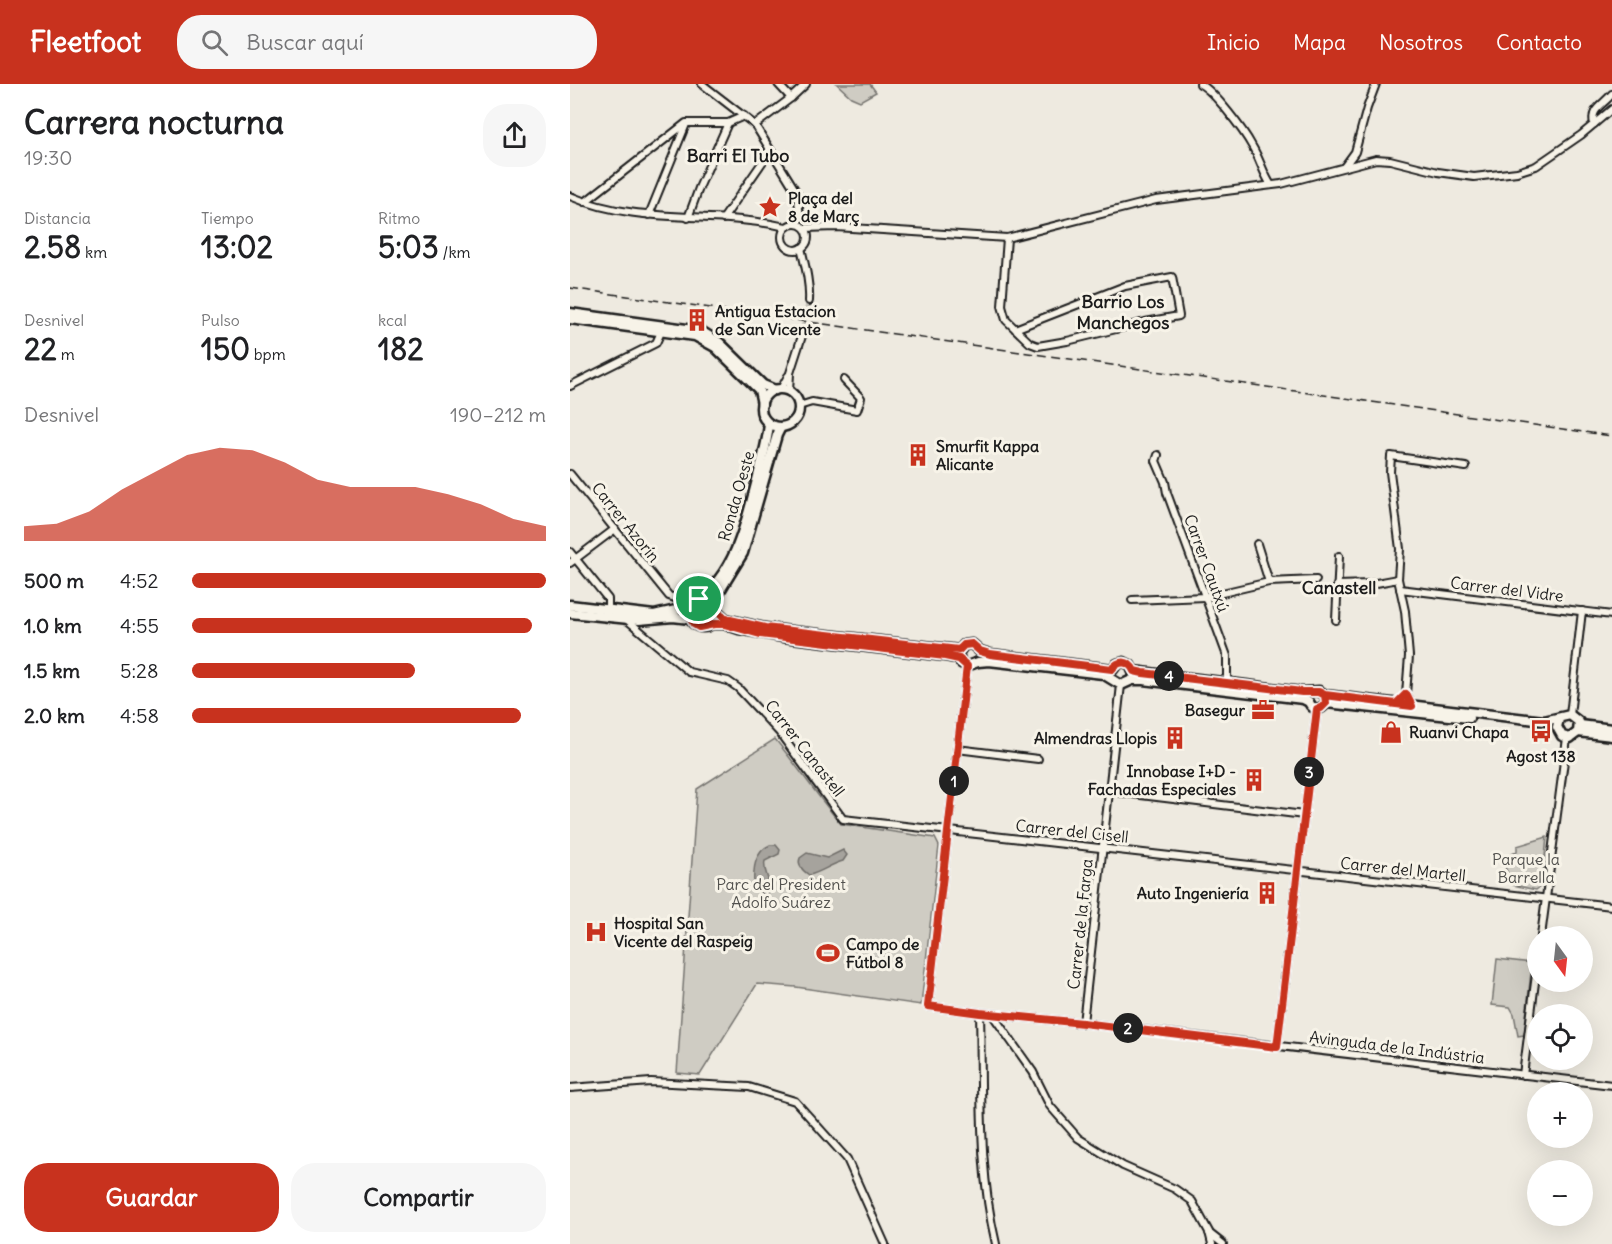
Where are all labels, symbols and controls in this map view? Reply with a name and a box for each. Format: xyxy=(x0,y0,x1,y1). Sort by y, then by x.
search box xyxy=(177,15,597,69)
text: Fleetfoot xyxy=(30,24,141,60)
icon: search xyxy=(198,26,231,59)
text: Buscar aquí xyxy=(246,28,364,56)
text: Inicio xyxy=(1207,29,1260,56)
text: Mapa xyxy=(1293,29,1346,56)
text: Nosotros xyxy=(1379,29,1463,56)
text: Contacto xyxy=(1496,29,1582,56)
text: Carrera nocturna xyxy=(24,101,284,143)
button: share xyxy=(483,104,546,167)
district label: Barri El Tubo xyxy=(687,144,789,167)
text: 19:30 xyxy=(24,145,72,170)
place label: Plaça del 8 de Març xyxy=(788,188,859,227)
place icon: Plaça del 8 de Març xyxy=(757,194,783,220)
text: Distancia xyxy=(24,208,91,228)
text: Tiempo xyxy=(201,208,254,228)
text: Ritmo xyxy=(378,208,420,228)
text: 2.58 xyxy=(24,228,81,266)
text: 13:02 xyxy=(201,228,273,266)
text: 5:03 xyxy=(378,228,439,266)
text: km xyxy=(81,242,107,262)
text: /km xyxy=(439,242,471,262)
district label: Barrio Los Manchegos xyxy=(1077,290,1169,334)
place label: Antigua Estacion de San Vicente xyxy=(715,301,836,339)
building icon: Antigua Estacion de San Vicente xyxy=(684,307,710,333)
text: Desnivel xyxy=(24,310,84,330)
text: Pulso xyxy=(201,310,240,330)
text: kcal xyxy=(378,310,407,330)
text: 22 xyxy=(24,330,57,368)
text: 150 xyxy=(201,330,250,368)
text: 182 xyxy=(378,330,424,368)
text: m xyxy=(57,344,75,364)
text: bpm xyxy=(250,344,286,364)
text: Desnivel xyxy=(24,402,99,427)
text: 190–212 m xyxy=(450,402,546,427)
place label: Smurfit Kappa Alicante xyxy=(936,436,1039,474)
building icon: Smurfit Kappa Alicante xyxy=(905,442,931,468)
street label: Ronda Oeste xyxy=(714,449,758,543)
street label: Carrer Azorín xyxy=(588,478,664,566)
street label: Carrer Cautxú xyxy=(1180,511,1234,615)
text: 500 m xyxy=(24,568,84,593)
text: 4:52 xyxy=(120,568,159,593)
street label: Carrer del Vidre xyxy=(1449,572,1565,606)
pin xyxy=(673,573,724,624)
district label: Canastell xyxy=(1302,576,1376,599)
icon: arrive xyxy=(682,582,715,615)
text: 1.0 km xyxy=(24,613,82,638)
text: 4:55 xyxy=(120,613,159,638)
text: 1.5 km xyxy=(24,658,80,683)
text: 5:28 xyxy=(120,658,159,683)
pin: 4 xyxy=(1154,661,1184,691)
text: 4 xyxy=(1164,666,1174,686)
street label: Carrer Canastell xyxy=(761,696,849,800)
office icon: Basegur xyxy=(1250,697,1276,723)
place label: Basegur xyxy=(1185,700,1245,721)
text: 2.0 km xyxy=(24,703,85,728)
text: 4:58 xyxy=(120,703,159,728)
bus stop icon: Agost 138 xyxy=(1528,718,1554,744)
shop icon: Ruanvi Chapa xyxy=(1378,719,1404,745)
place label: Ruanvi Chapa xyxy=(1409,722,1509,743)
building icon: Almendras Llopis xyxy=(1162,725,1188,751)
place label: Almendras Llopis xyxy=(1034,728,1157,749)
place label: Agost 138 xyxy=(1506,746,1576,767)
pin: 3 xyxy=(1294,757,1324,787)
place label: Innobase I+D - Fachadas Especiales xyxy=(1088,761,1236,800)
text: 3 xyxy=(1304,762,1314,782)
pin: 1 xyxy=(939,766,969,796)
building icon: Innobase I+D - Fachadas Especiales xyxy=(1241,767,1267,793)
text: 1 xyxy=(951,771,957,791)
street label: Carrer del Cisell xyxy=(1014,815,1130,847)
park label: Parque la Barrella xyxy=(1492,849,1560,887)
street label: Carrer del Martell xyxy=(1339,852,1467,886)
street label: Carrer de la Farga xyxy=(1063,858,1097,990)
park label: Parc del President Adolfo Suárez xyxy=(716,874,846,912)
building icon: Auto Ingeniería xyxy=(1254,880,1280,906)
place label: Auto Ingeniería xyxy=(1137,883,1249,904)
place label: Hospital San Vicente del Raspeig xyxy=(614,913,753,952)
hospital icon: Hospital San Vicente del Raspeig xyxy=(583,919,609,945)
north arrow xyxy=(1527,926,1593,992)
map controls xyxy=(1527,926,1593,1226)
place label: Campo de Fútbol 8 xyxy=(846,934,920,972)
sports icon: Campo de Fútbol 8 xyxy=(815,940,841,966)
button: locate xyxy=(1527,1004,1593,1070)
pin: 2 xyxy=(1113,1013,1143,1043)
text: 2 xyxy=(1124,1018,1132,1038)
street label: Avinguda de la Indústria xyxy=(1308,1026,1486,1068)
button: + xyxy=(1527,1082,1593,1148)
button: − xyxy=(1527,1160,1593,1226)
button: Guardar xyxy=(24,1163,279,1232)
button: Compartir xyxy=(291,1163,546,1232)

